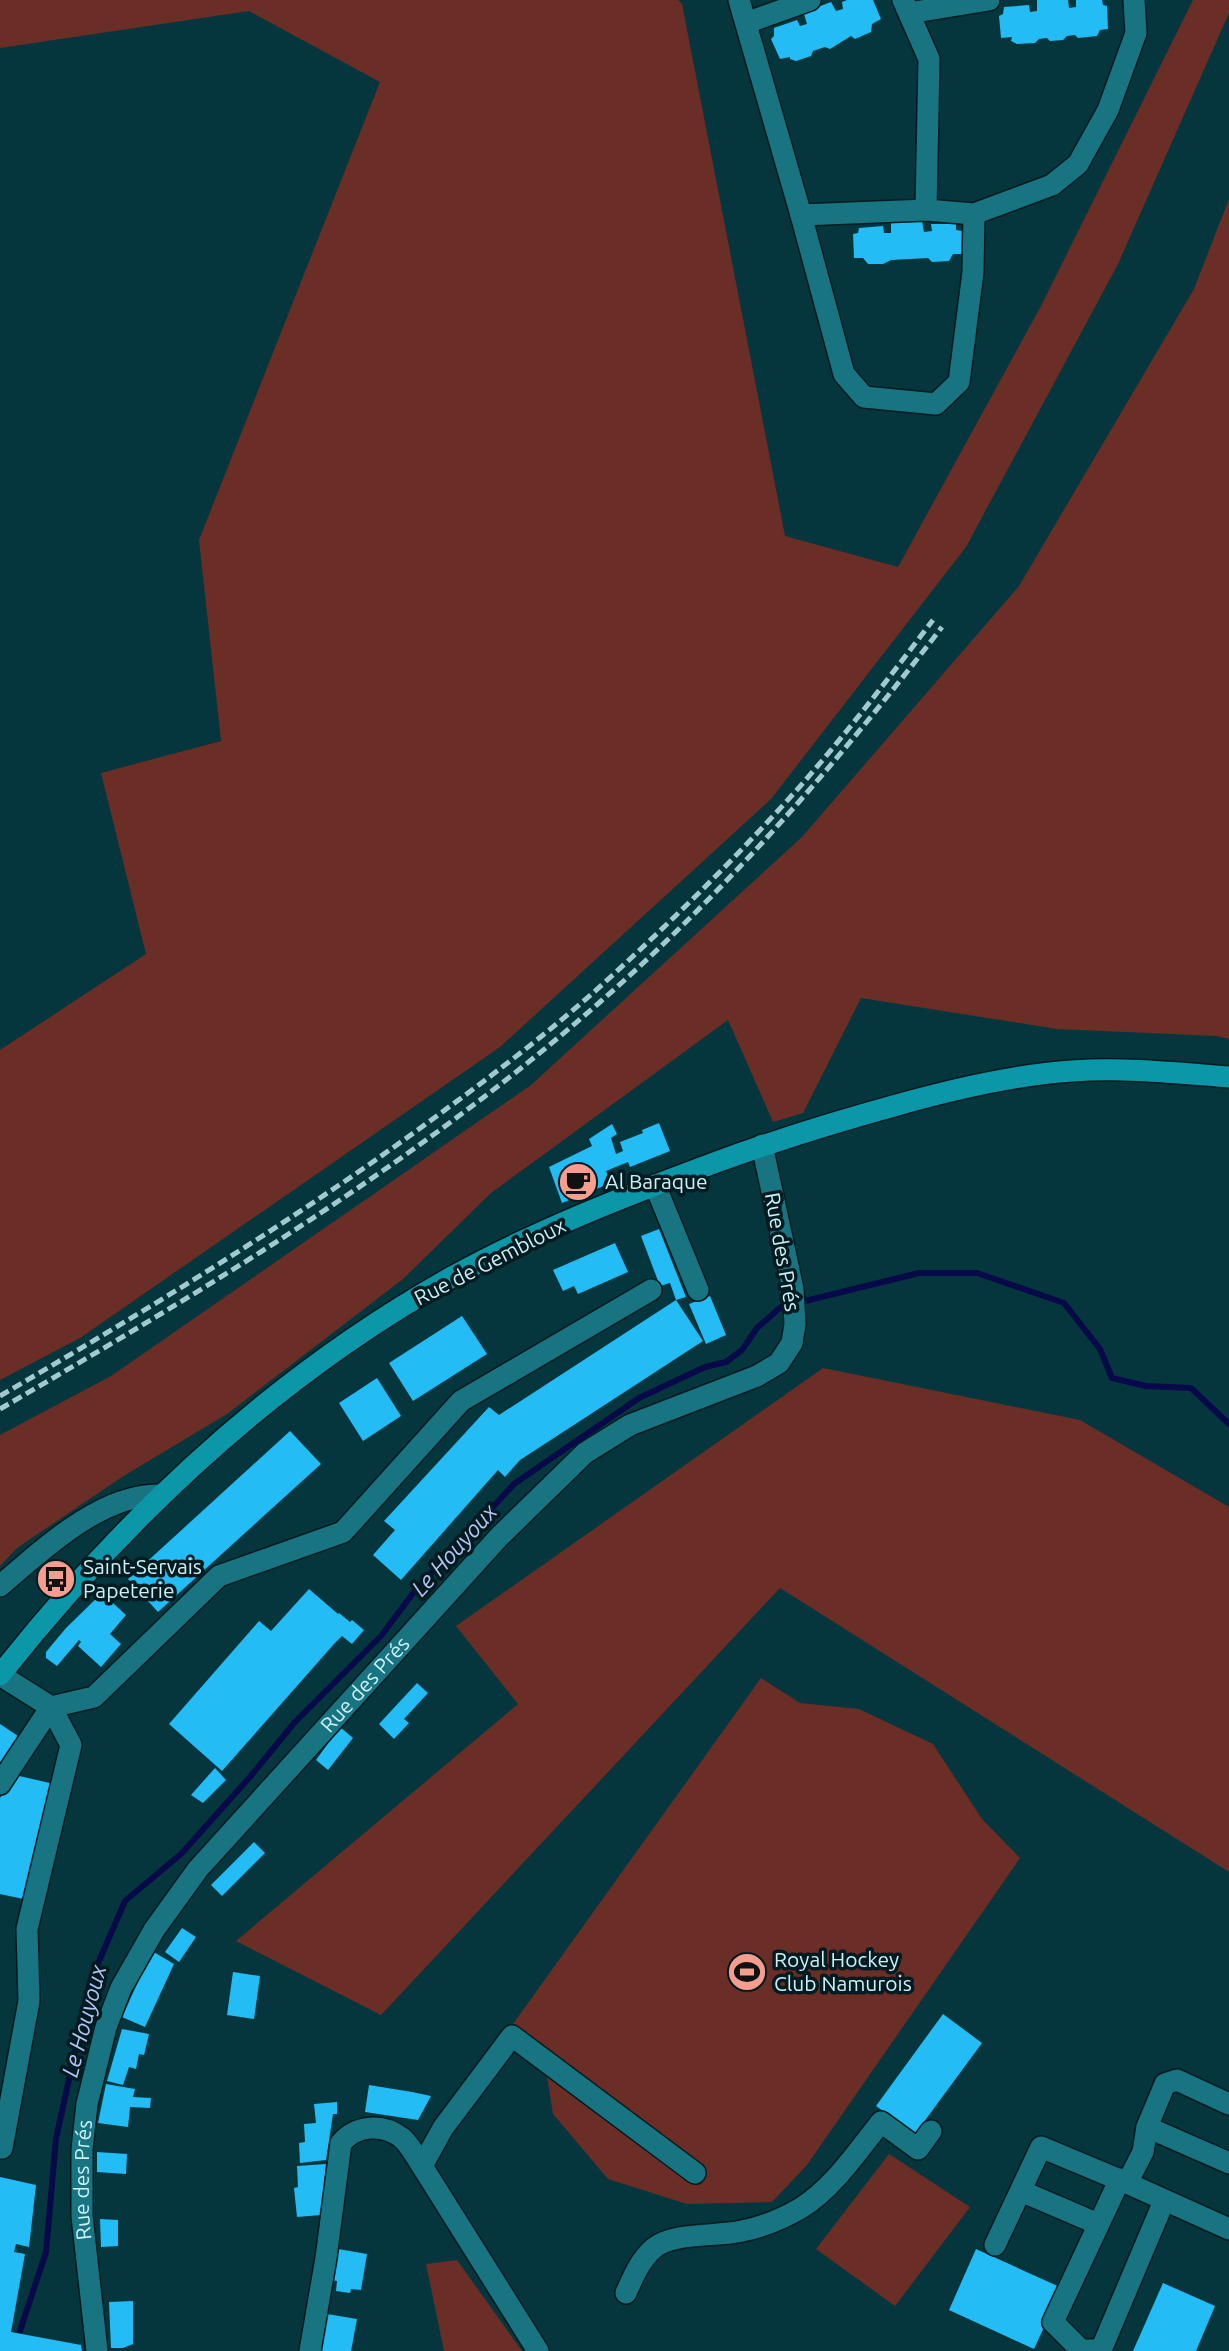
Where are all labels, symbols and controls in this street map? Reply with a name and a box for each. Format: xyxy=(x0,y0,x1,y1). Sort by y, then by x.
cafe icon: Al Baraque xyxy=(557,1161,599,1203)
place label: Al Baraque xyxy=(605,1169,708,1193)
street label: Rue des Prés xyxy=(761,1190,805,1313)
street label: Rue de Gembloux xyxy=(410,1212,570,1310)
water label: Le Houyoux xyxy=(406,1498,502,1601)
place label: Saint-Servais Papeterie xyxy=(83,1554,202,1602)
bus stop icon: Saint-Servais Papeterie xyxy=(35,1558,77,1600)
street label: Rue des Prés xyxy=(315,1631,414,1737)
place label: Royal Hockey Club Namurois xyxy=(774,1947,912,1995)
sports icon: Royal Hockey Club Namurois xyxy=(726,1951,768,1993)
water label: Le Houyoux xyxy=(57,1961,111,2079)
street label: Rue des Prés xyxy=(69,2118,96,2241)

